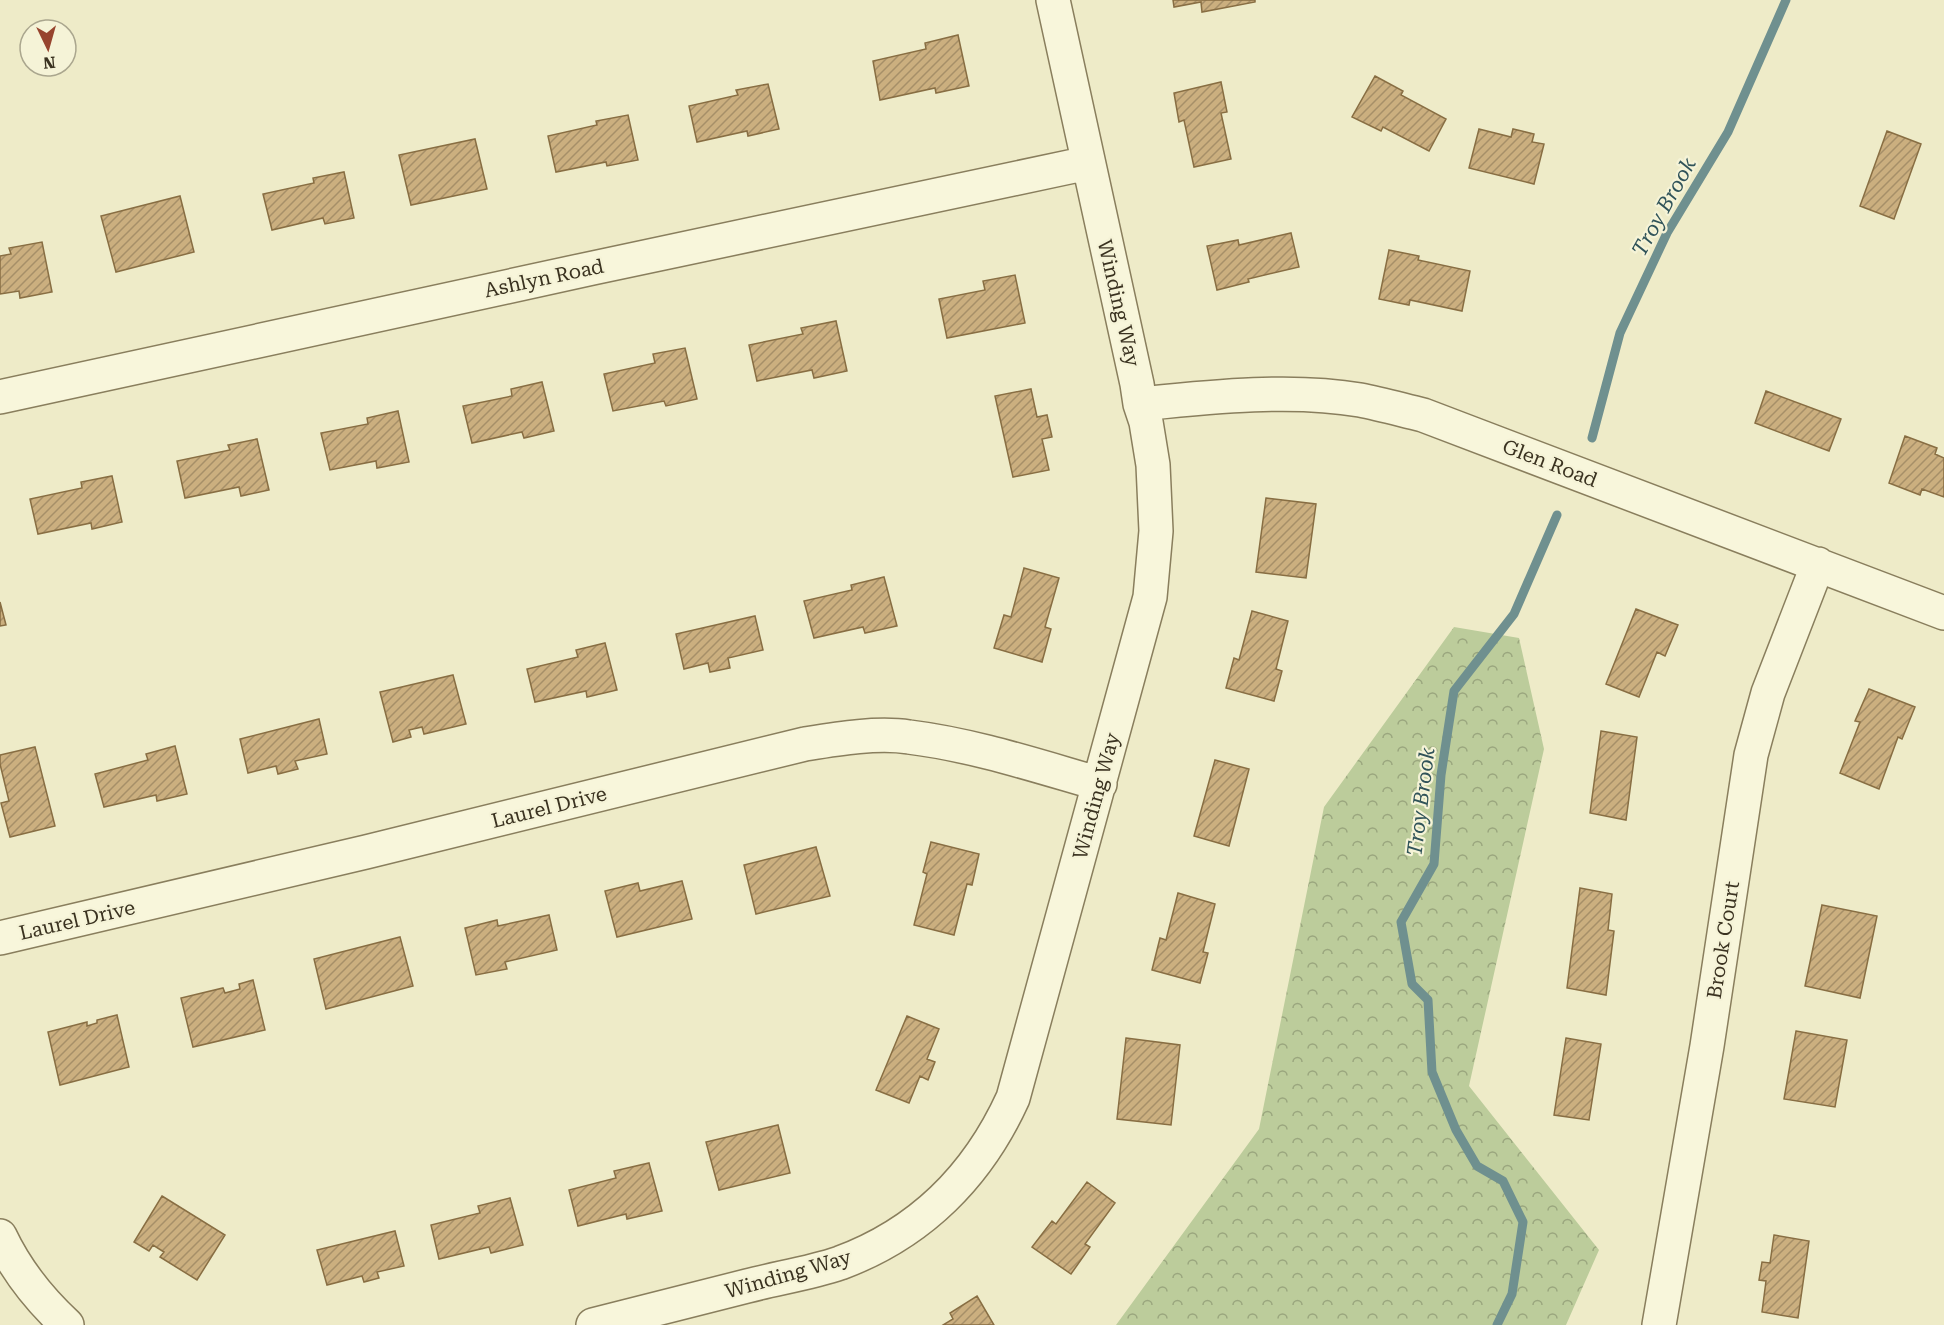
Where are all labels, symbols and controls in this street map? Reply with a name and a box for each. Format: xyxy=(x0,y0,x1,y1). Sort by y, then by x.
north arrow xyxy=(18,18,78,78)
text: N xyxy=(42,52,56,72)
water label: Troy Brook xyxy=(1627,153,1701,260)
street label: Winding Way xyxy=(1093,237,1145,369)
street label: Ashlyn Road xyxy=(482,254,606,302)
street label: Glen Road xyxy=(1499,434,1601,492)
street label: Winding Way xyxy=(1068,730,1124,862)
water label: Troy Brook xyxy=(1402,746,1440,858)
street label: Laurel Drive xyxy=(489,781,609,833)
street label: Brook Court xyxy=(1702,879,1744,1001)
street label: Laurel Drive xyxy=(17,895,137,945)
street label: Winding Way xyxy=(722,1245,854,1303)

